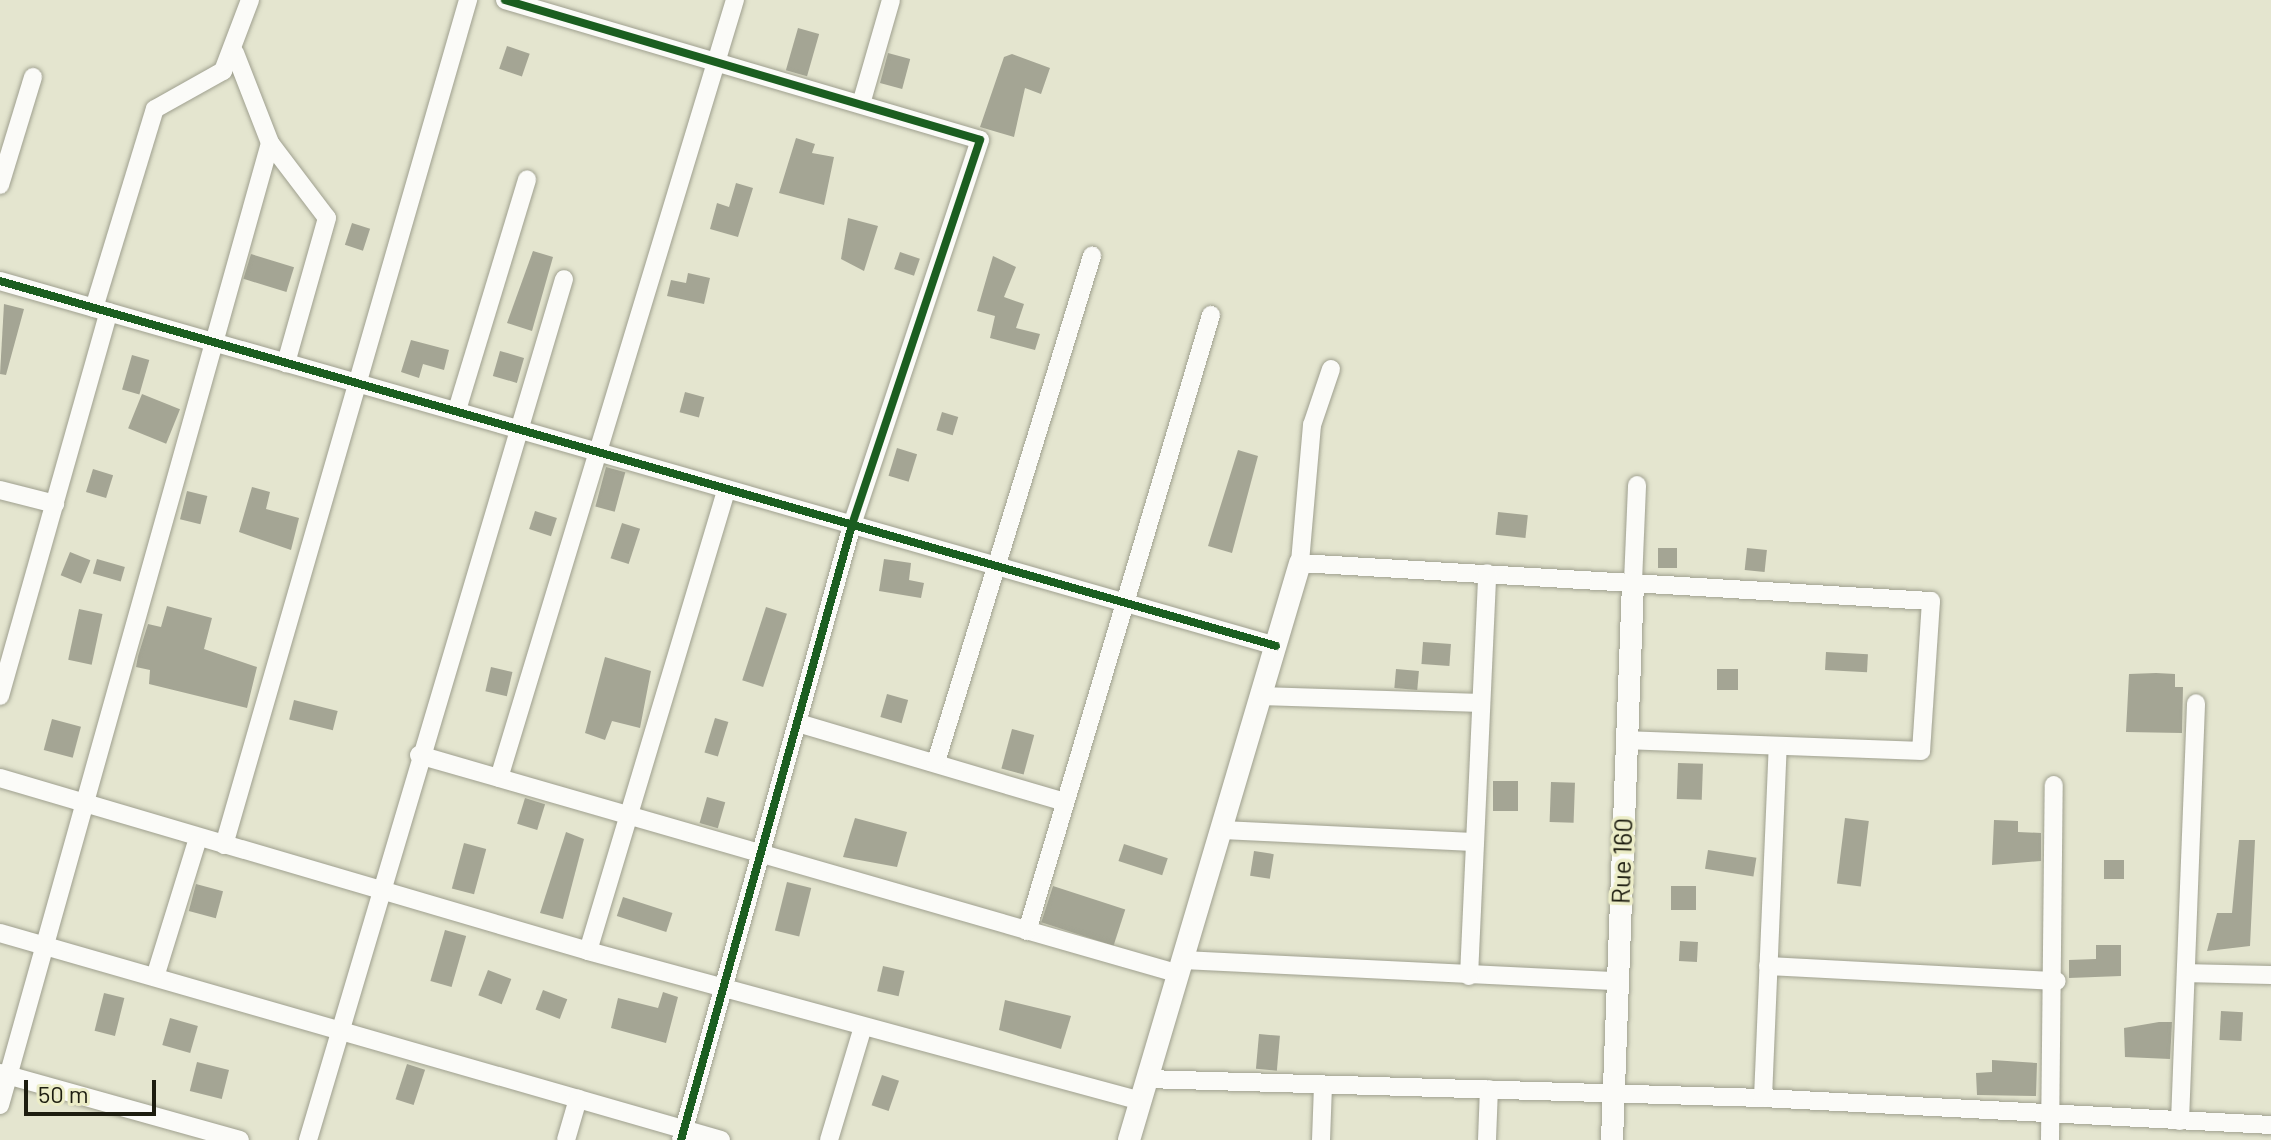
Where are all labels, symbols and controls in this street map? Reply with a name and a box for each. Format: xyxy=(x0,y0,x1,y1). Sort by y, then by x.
street label: Rue 160 xyxy=(1604,817,1638,905)
scale bar xyxy=(28,1064,160,1114)
text: 50 m xyxy=(38,1079,89,1108)

